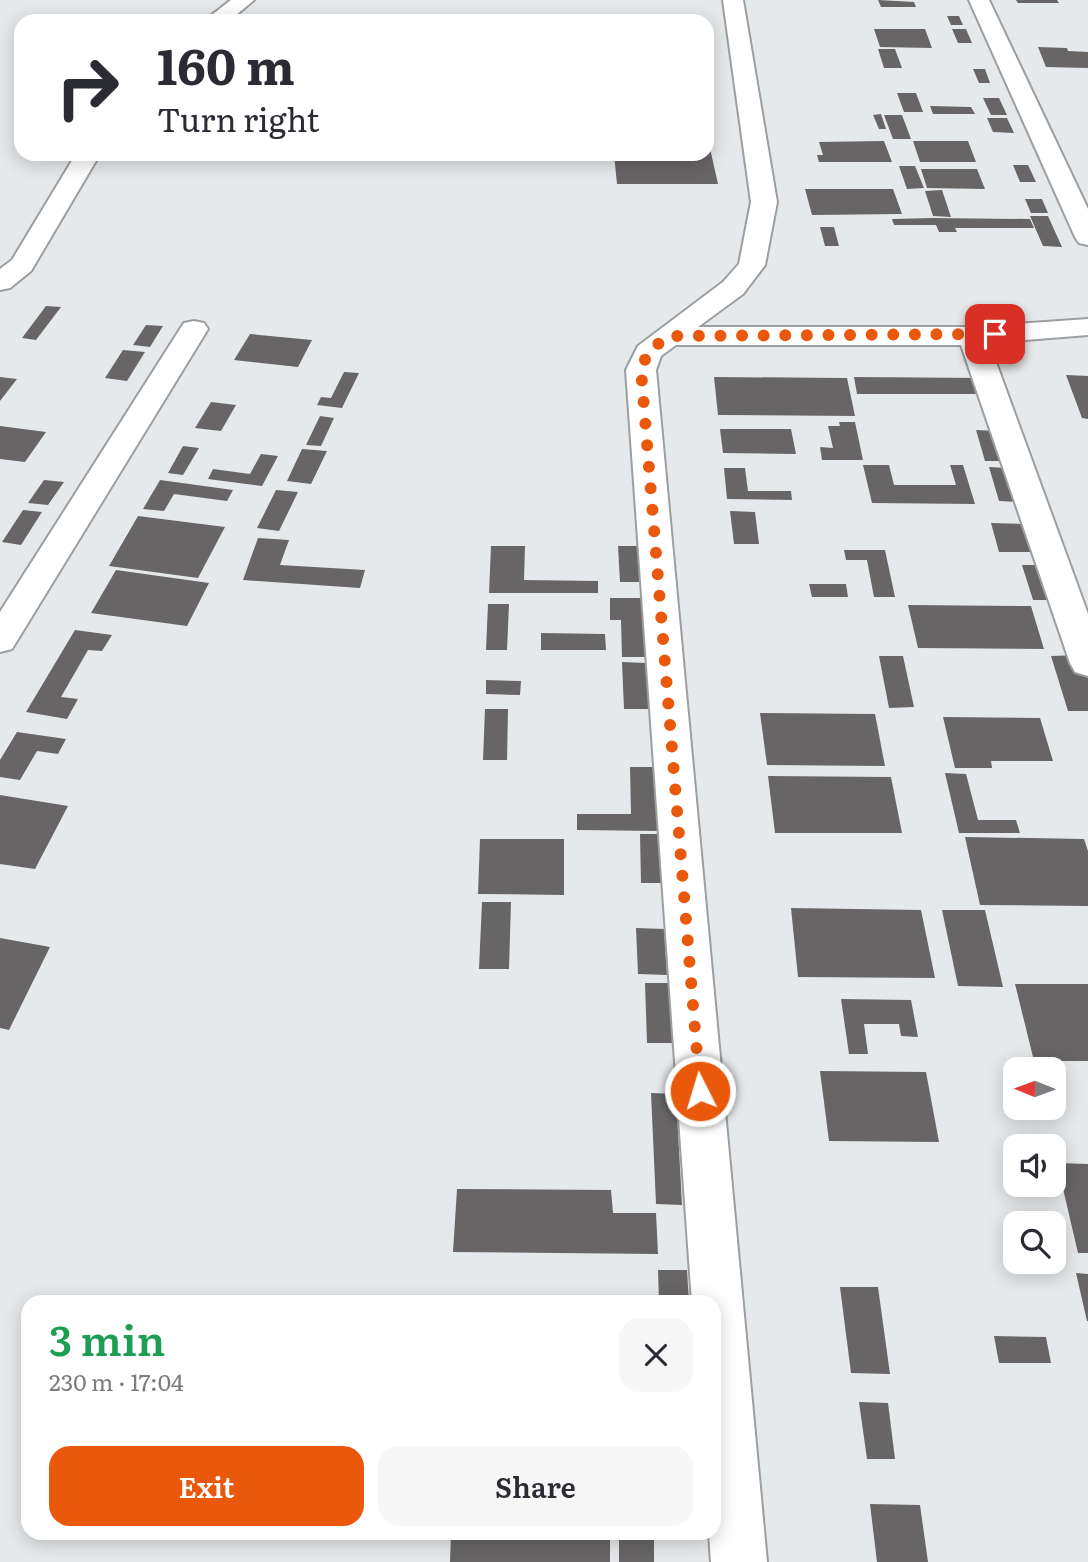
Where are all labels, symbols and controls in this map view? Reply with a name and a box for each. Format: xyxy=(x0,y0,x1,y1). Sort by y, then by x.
text: 160 m xyxy=(157,27,295,100)
icon: right xyxy=(42,42,133,133)
text: Turn right xyxy=(157,94,319,142)
pin xyxy=(965,304,1025,364)
icon: arrive xyxy=(976,315,1014,353)
position arrow xyxy=(663,1054,737,1128)
north arrow xyxy=(1003,1057,1066,1120)
map controls xyxy=(1003,1057,1066,1274)
button: sound xyxy=(1003,1134,1066,1197)
button: search xyxy=(1003,1211,1066,1274)
text: 3 min xyxy=(49,1307,165,1369)
button: close xyxy=(619,1318,693,1392)
text: 230 m · 17:04 xyxy=(49,1364,184,1398)
button: Exit xyxy=(49,1446,364,1526)
button: Share xyxy=(378,1446,693,1526)

